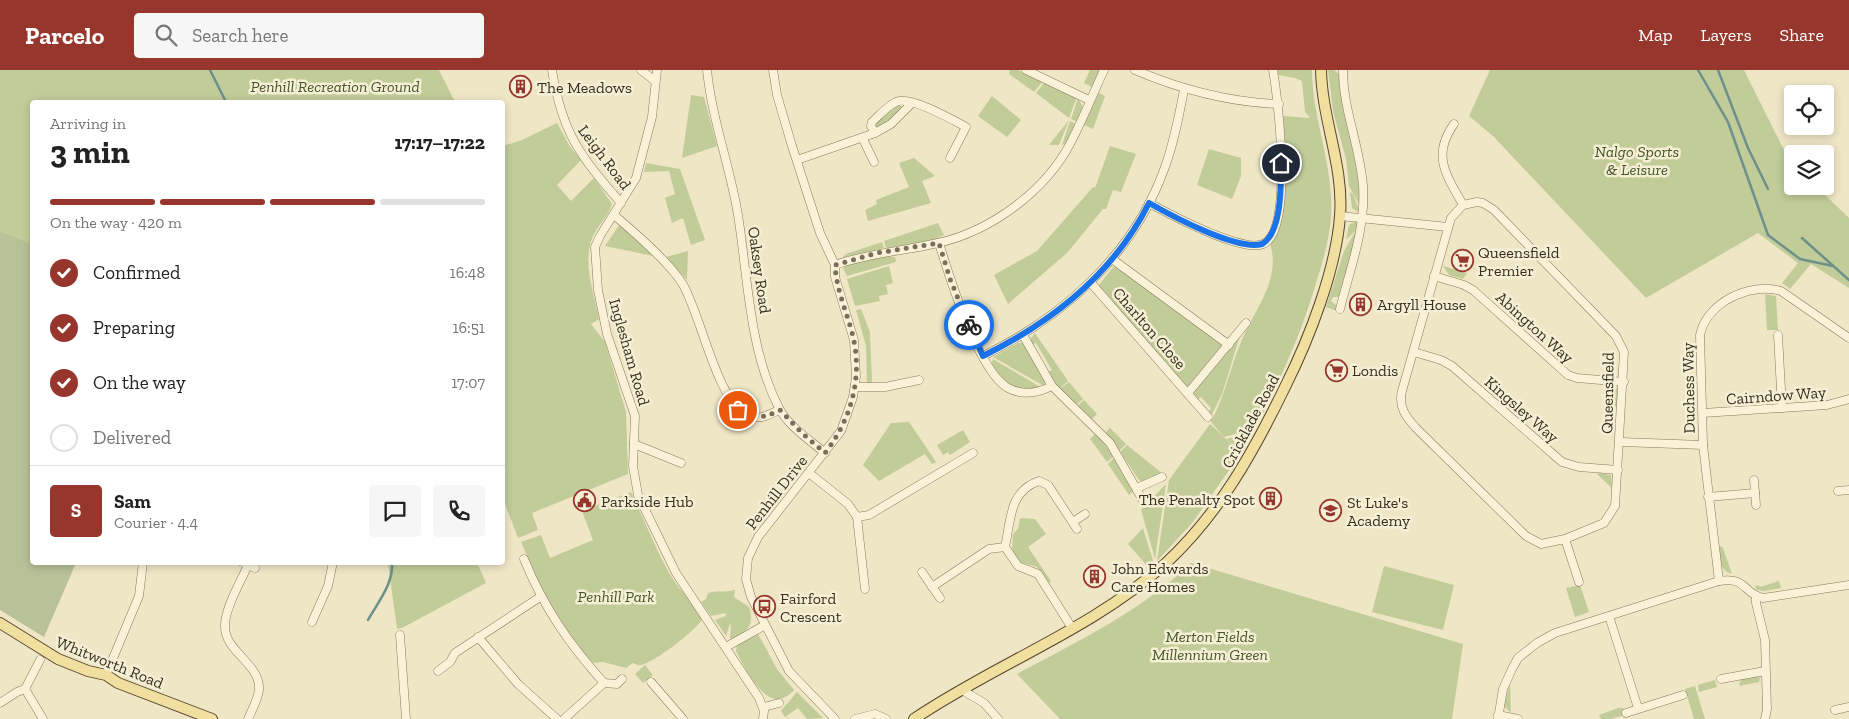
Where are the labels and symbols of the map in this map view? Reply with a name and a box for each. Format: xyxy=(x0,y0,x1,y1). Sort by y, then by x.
building icon: The Meadows xyxy=(509,75,533,99)
park label: Penhill Recreation Ground xyxy=(250,77,420,96)
place label: The Meadows xyxy=(537,78,632,97)
street label: Leigh Road xyxy=(574,121,635,194)
pin xyxy=(1260,142,1302,184)
park label: Nalgo Sports & Leisure xyxy=(1595,142,1679,179)
street label: Oaksey Road xyxy=(744,225,775,315)
place label: Queensfield Premier xyxy=(1478,243,1560,280)
supermarket icon: Queensfield Premier xyxy=(1450,249,1474,273)
street label: Charlton Close xyxy=(1109,284,1190,373)
street label: Abington Way xyxy=(1492,288,1578,368)
building icon: Argyll House xyxy=(1349,292,1373,316)
place label: Argyll House xyxy=(1377,295,1466,314)
street label: Inglesham Road xyxy=(605,296,654,408)
courier xyxy=(944,300,994,350)
street label: Duchess Way xyxy=(1678,341,1699,434)
street label: Queensfield xyxy=(1597,352,1618,434)
supermarket icon: Londis xyxy=(1324,358,1348,382)
place label: Londis xyxy=(1352,361,1398,380)
street label: Cricklade Road xyxy=(1218,371,1283,471)
street label: Kingsley Way xyxy=(1481,372,1563,447)
street label: Cairndow Way xyxy=(1725,382,1827,408)
pin xyxy=(717,389,759,431)
street label: Penhill Drive xyxy=(742,451,811,533)
building icon: The Penalty Spot xyxy=(1259,487,1283,511)
public building icon: Parkside Hub xyxy=(573,489,597,513)
place label: The Penalty Spot xyxy=(1139,490,1255,509)
place label: Parkside Hub xyxy=(601,492,693,511)
place label: St Luke's Academy xyxy=(1347,493,1411,530)
school or university icon: St Luke's Academy xyxy=(1319,499,1343,523)
place label: John Edwards Care Homes xyxy=(1111,559,1208,596)
building icon: John Edwards Care Homes xyxy=(1083,565,1107,589)
park label: Penhill Park xyxy=(578,587,654,606)
place label: Fairford Crescent xyxy=(780,589,842,626)
bus stop icon: Fairford Crescent xyxy=(752,595,776,619)
park label: Merton Fields Millennium Green xyxy=(1152,627,1268,664)
street label: Whitworth Road xyxy=(53,632,166,693)

